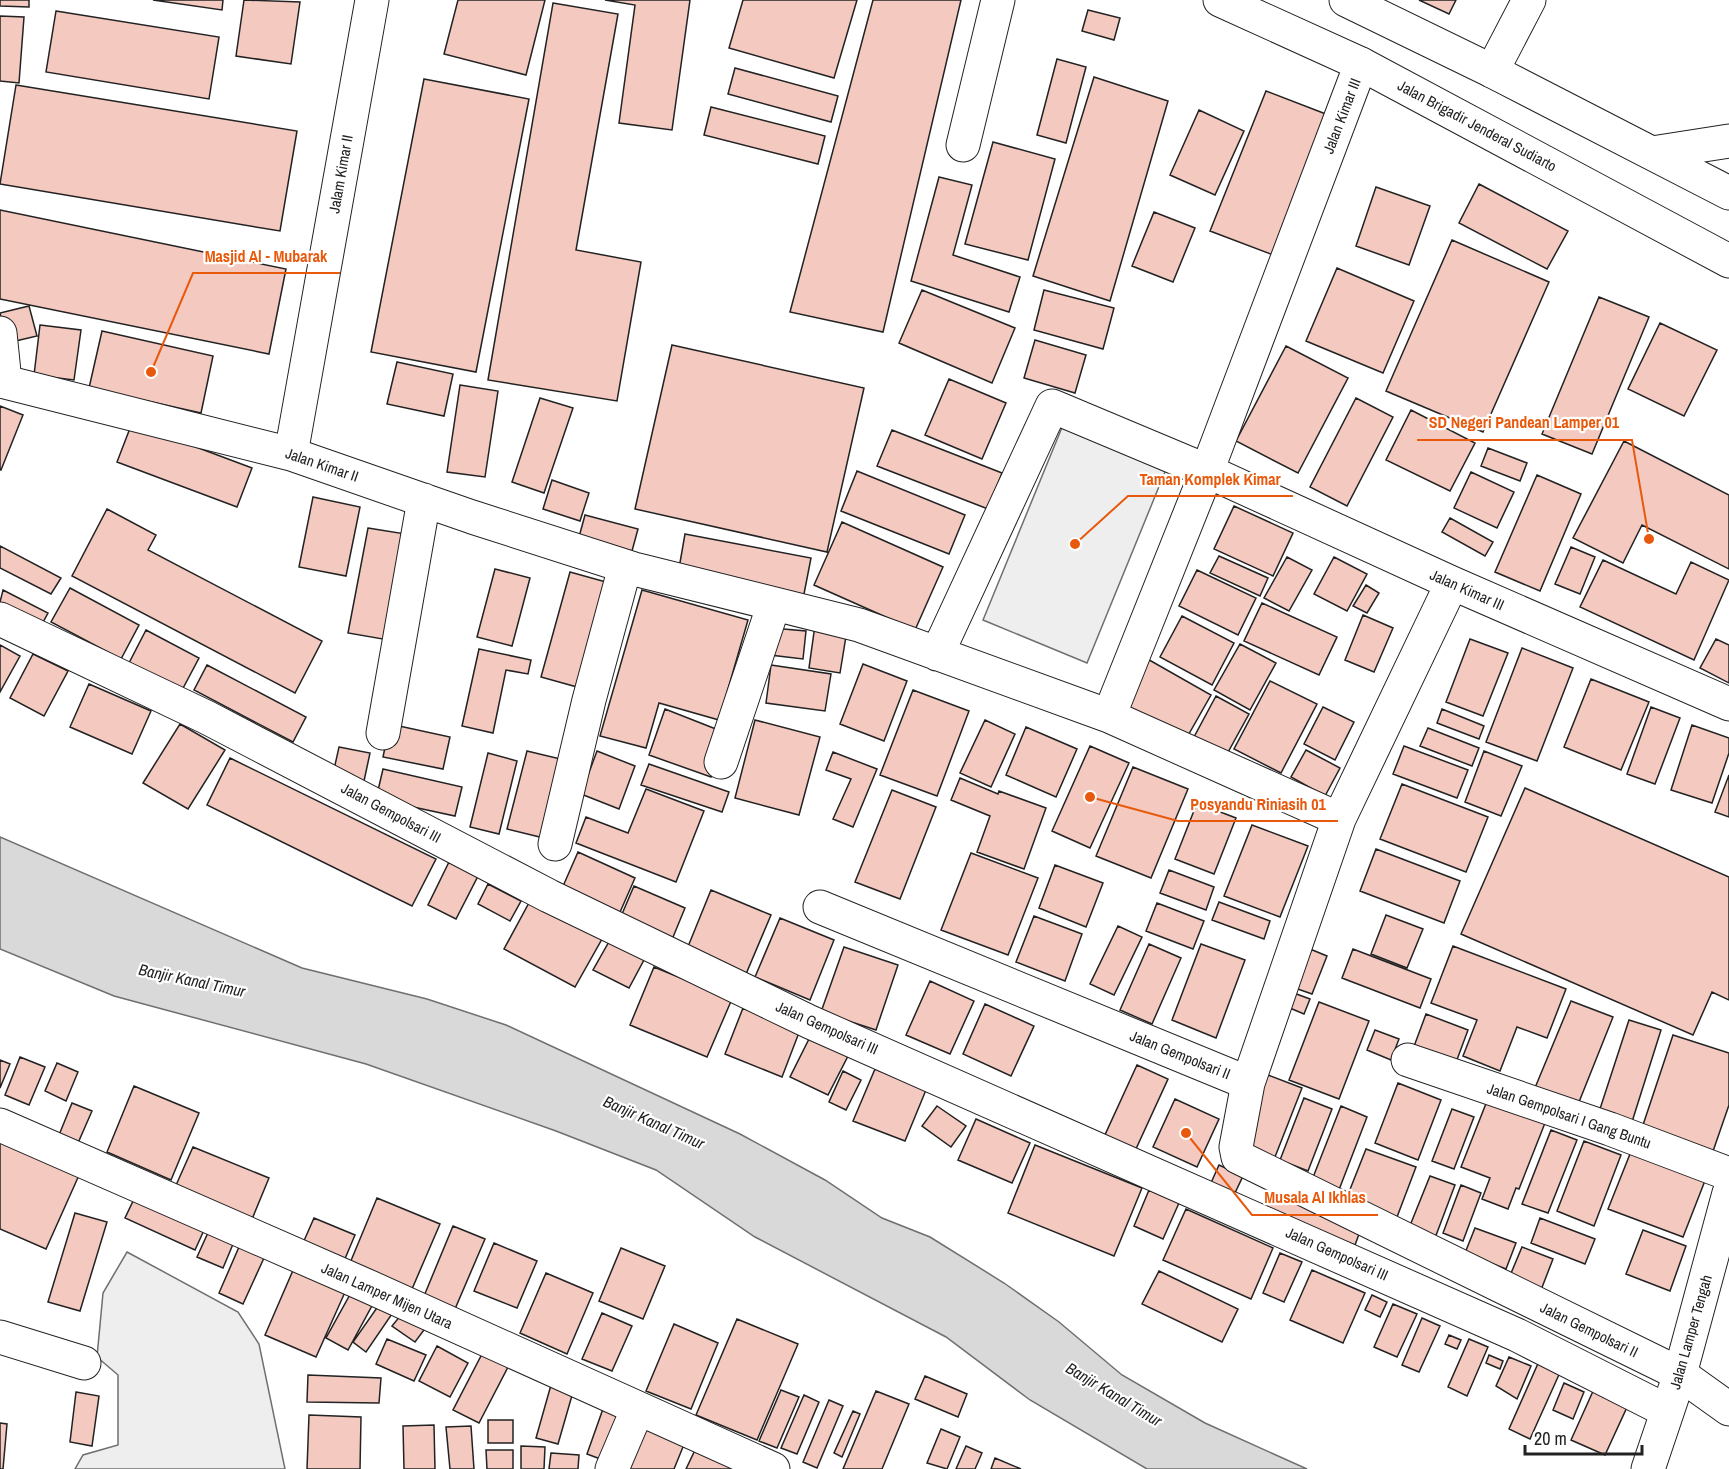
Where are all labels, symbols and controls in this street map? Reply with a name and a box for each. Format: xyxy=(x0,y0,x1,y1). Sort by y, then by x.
street label: Jalan Kimar III xyxy=(1318,75,1366,157)
street label: Jalan Brigadir Jenderal Sudiarto xyxy=(1394,75,1560,176)
street label: Jalam Kimar II xyxy=(323,133,358,215)
callout: Masjid Al - Mubarak xyxy=(193,239,340,273)
text: Masjid Al - Mubarak xyxy=(205,245,328,267)
callout: SD Negeri Pandean Lamper 01 xyxy=(1417,406,1632,440)
text: SD Negeri Pandean Lamper 01 xyxy=(1429,411,1620,433)
street label: Jalan Kimar II xyxy=(283,442,361,487)
callout: Taman Komplek Kimar xyxy=(1128,462,1293,496)
text: Taman Komplek Kimar xyxy=(1139,468,1282,490)
street label: Jalan Kimar III xyxy=(1427,564,1508,615)
street label: Jalan Gempolsari III xyxy=(338,777,445,848)
callout: Posyandu Riniasih 01 xyxy=(1178,787,1338,821)
text: Posyandu Riniasih 01 xyxy=(1190,793,1327,815)
water label: Banjir Kanal Timur xyxy=(137,958,248,1002)
street label: Jalan Gempolsari III xyxy=(773,996,882,1060)
street label: Jalan Gempolsari II xyxy=(1127,1025,1234,1084)
street label: Jalan Gempolsari I Gang Buntu xyxy=(1484,1078,1654,1154)
water label: Banjir Kanal Timur xyxy=(600,1090,709,1154)
callout: Musala Al Ikhlas xyxy=(1252,1181,1378,1215)
text: Musala Al Ikhlas xyxy=(1264,1186,1366,1208)
street label: Jalan Gempolsari III xyxy=(1283,1222,1392,1286)
street label: Jalan Lamper Mijen Utara xyxy=(318,1257,456,1334)
street label: Jalan Lamper Tengah xyxy=(1664,1272,1717,1392)
street label: Jalan Gempolsari II xyxy=(1537,1297,1642,1362)
water label: Banjir Kanal Timur xyxy=(1062,1357,1167,1432)
scale bar xyxy=(1525,1418,1642,1456)
text: 20 m xyxy=(1534,1426,1567,1451)

